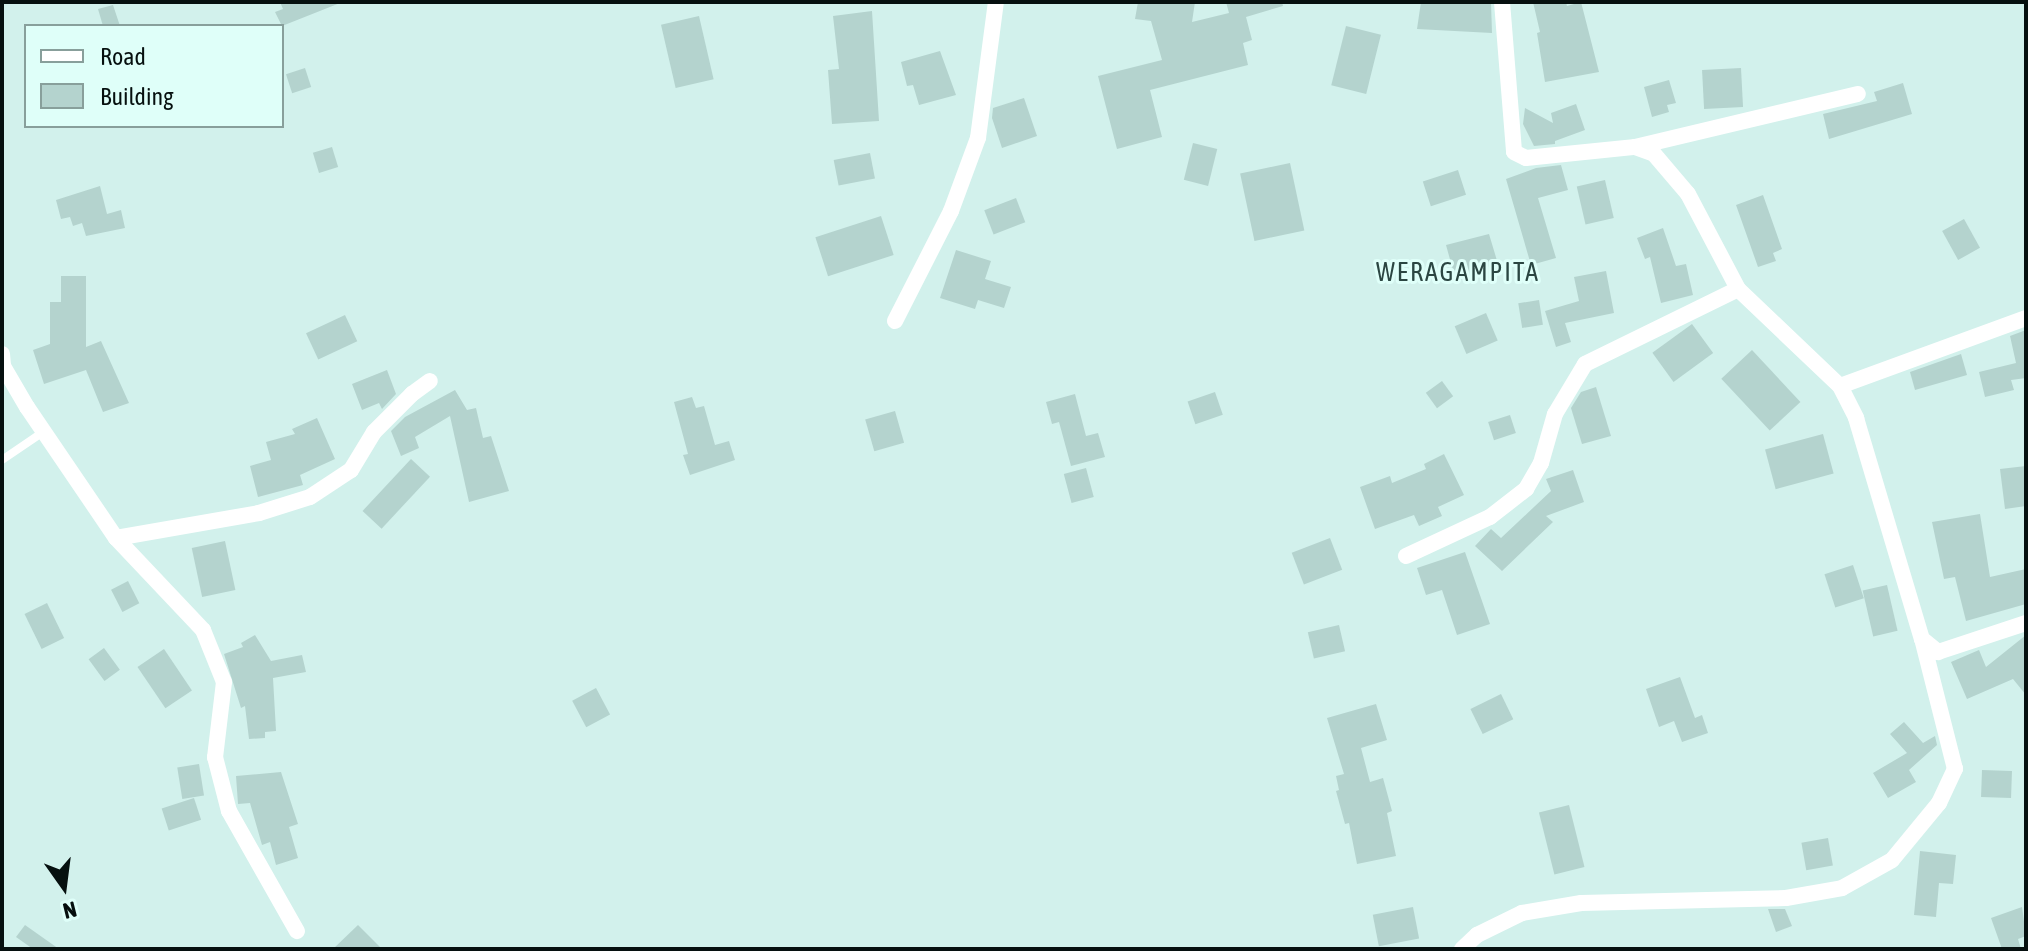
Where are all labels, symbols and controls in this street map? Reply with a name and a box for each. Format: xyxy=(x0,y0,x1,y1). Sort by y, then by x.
legend xyxy=(24,24,284,128)
text: Road xyxy=(100,43,146,70)
text: Building xyxy=(100,83,173,110)
district label: WERAGAMPITA xyxy=(1376,257,1540,289)
north arrow xyxy=(24,847,104,927)
text: N xyxy=(60,896,79,924)

